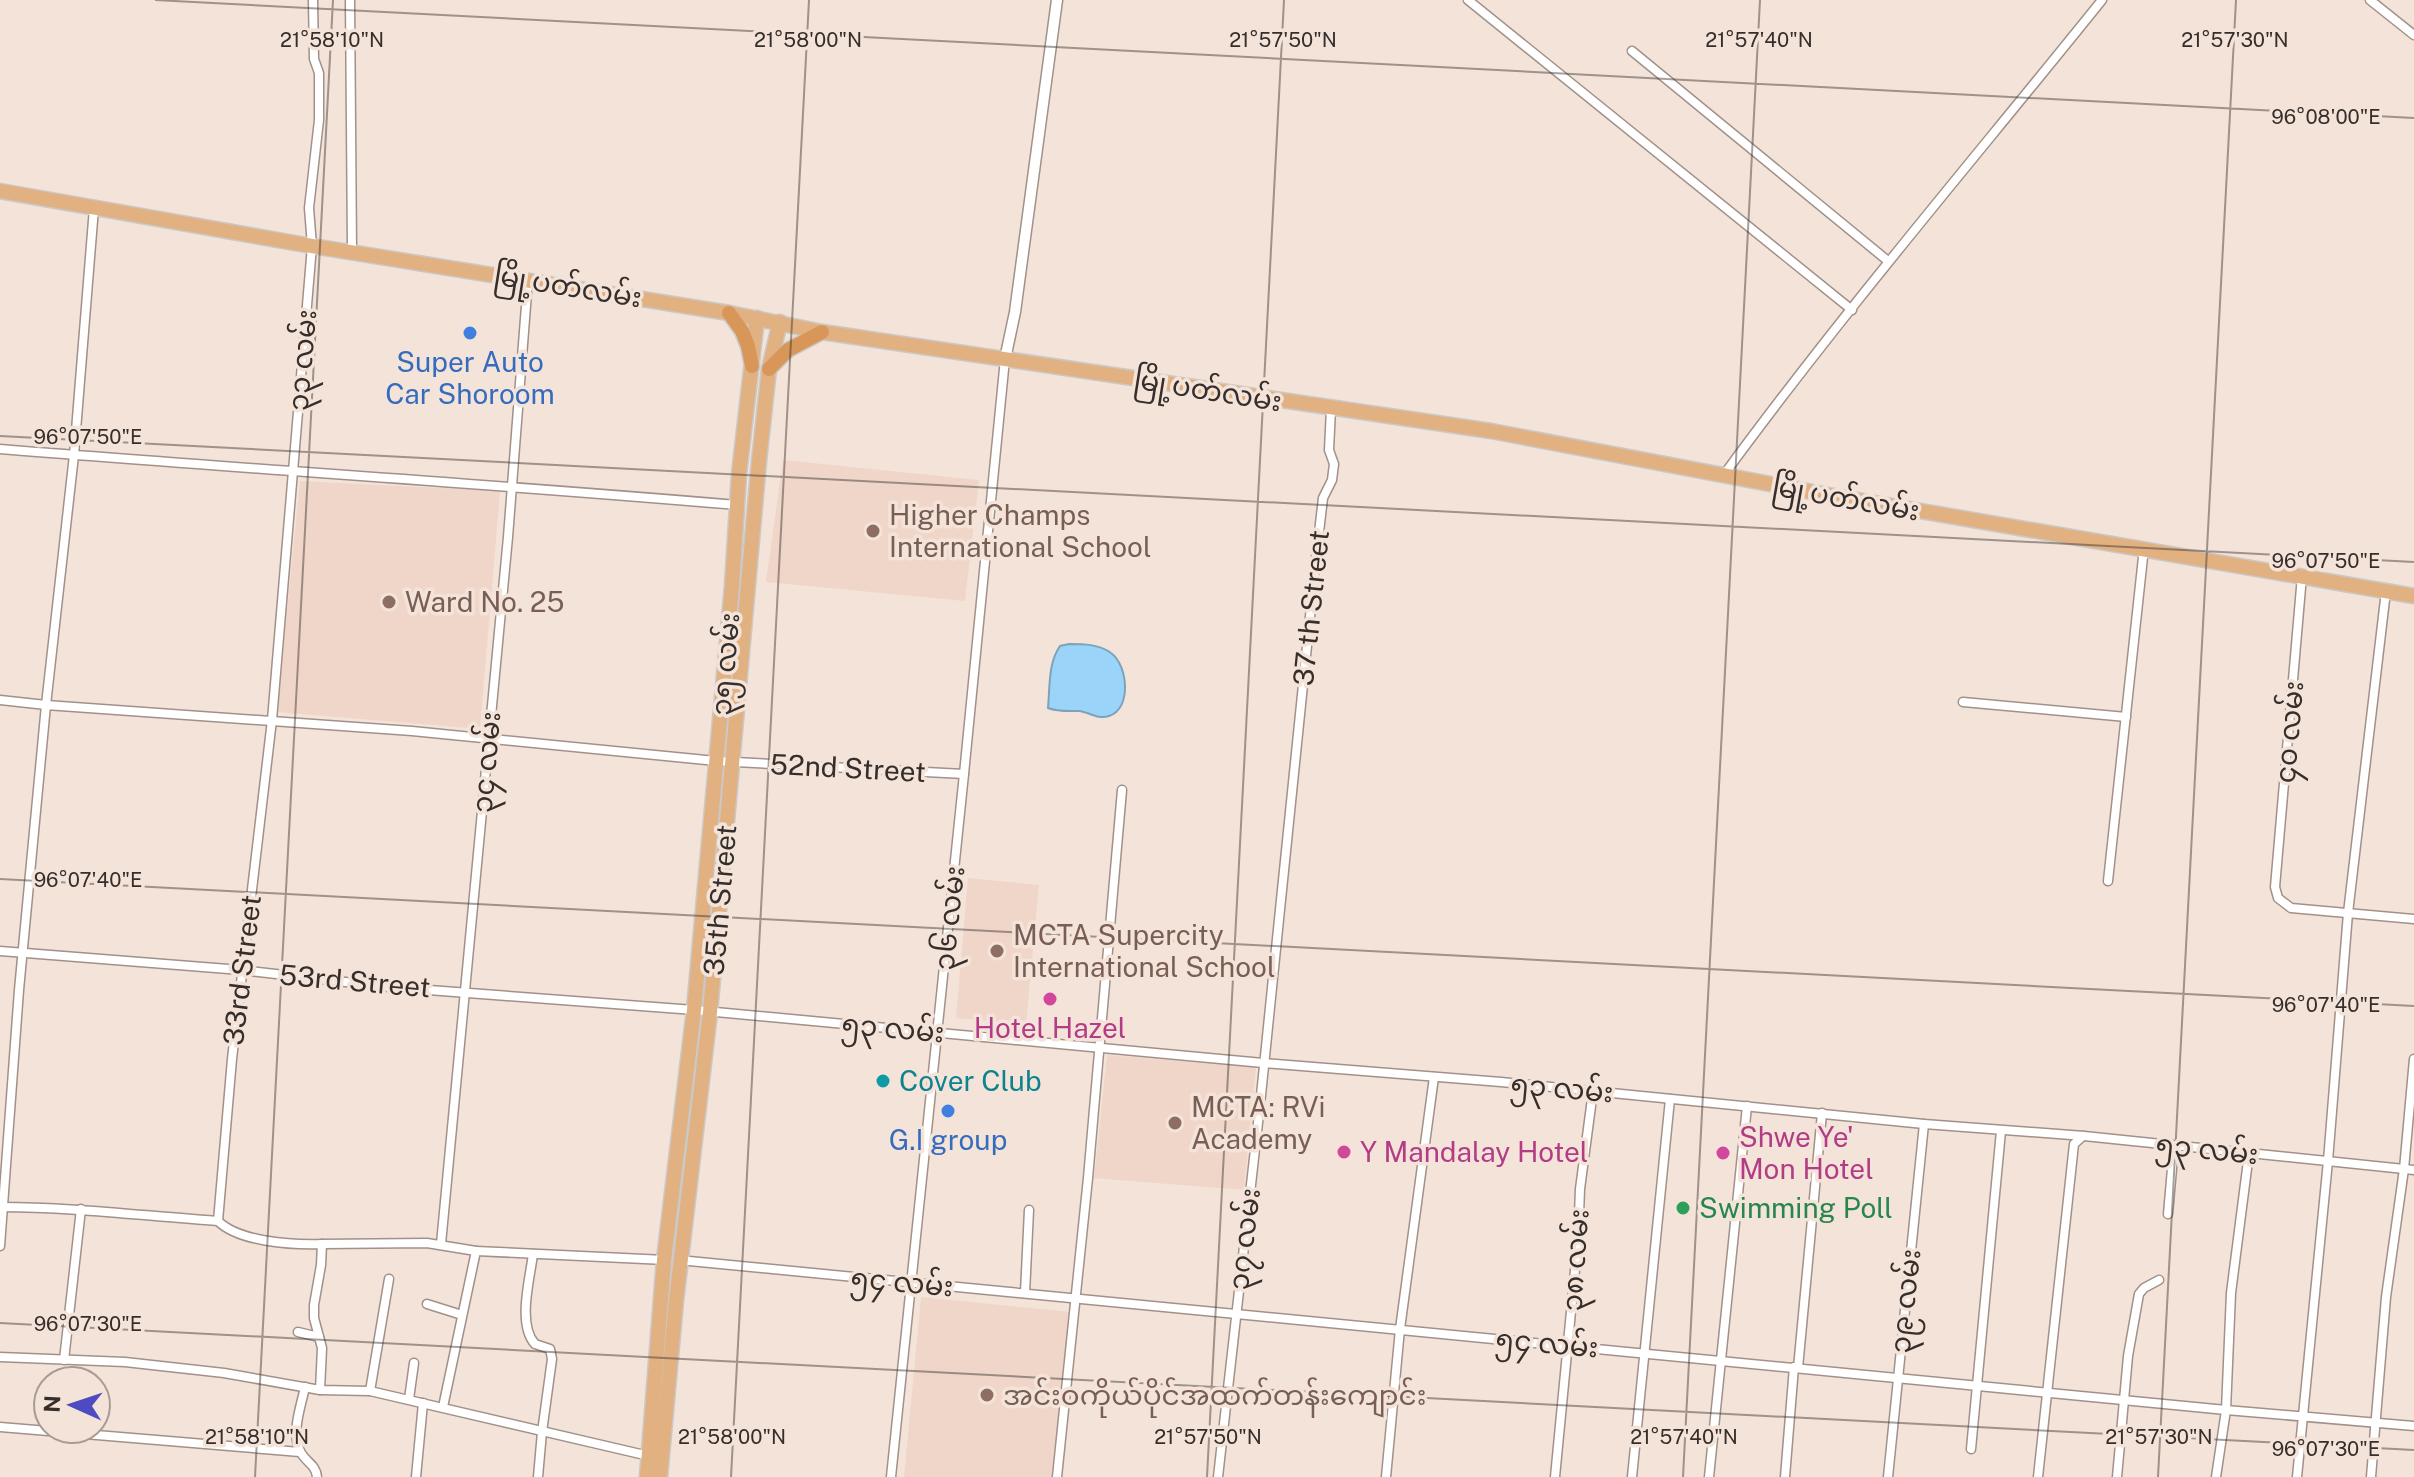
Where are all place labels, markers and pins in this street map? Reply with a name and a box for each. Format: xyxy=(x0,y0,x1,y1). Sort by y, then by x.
marker: Super Auto Car Shoroom xyxy=(461,324,479,342)
place label: Super Auto Car Shoroom xyxy=(385,345,555,410)
place label: Higher Champs International School xyxy=(889,498,1151,563)
marker: Higher Champs International School xyxy=(864,522,882,540)
place label: Ward No. 25 xyxy=(405,585,564,618)
marker: Ward No. 25 xyxy=(380,593,398,611)
place label: MCTA Supercity International School xyxy=(1013,918,1275,983)
marker: MCTA Supercity International School xyxy=(988,942,1006,960)
marker: Hotel Hazel xyxy=(1041,990,1059,1008)
place label: Hotel Hazel xyxy=(974,1011,1126,1044)
place label: Cover Club xyxy=(899,1064,1042,1097)
marker: Cover Club xyxy=(874,1072,892,1090)
place label: MCTA: RVi Academy xyxy=(1191,1090,1325,1155)
marker: G.I group xyxy=(939,1102,957,1120)
marker: MCTA: RVi Academy xyxy=(1166,1114,1184,1132)
place label: Shwe Ye' Mon Hotel xyxy=(1739,1120,1874,1185)
place label: G.I group xyxy=(889,1123,1007,1156)
place label: Y Mandalay Hotel xyxy=(1360,1135,1588,1168)
marker: Y Mandalay Hotel xyxy=(1335,1143,1353,1161)
marker: Shwe Ye' Mon Hotel xyxy=(1714,1144,1732,1162)
place label: Swimming Poll xyxy=(1699,1191,1893,1224)
marker: Swimming Poll xyxy=(1674,1199,1692,1217)
place label: အင်းဝကိုယ်ပိုင်အထက်တန်းကျောင်း xyxy=(1003,1377,1426,1418)
marker: အင်းဝကိုယ်ပိုင်အထက်တန်းကျောင်း xyxy=(978,1386,996,1404)

